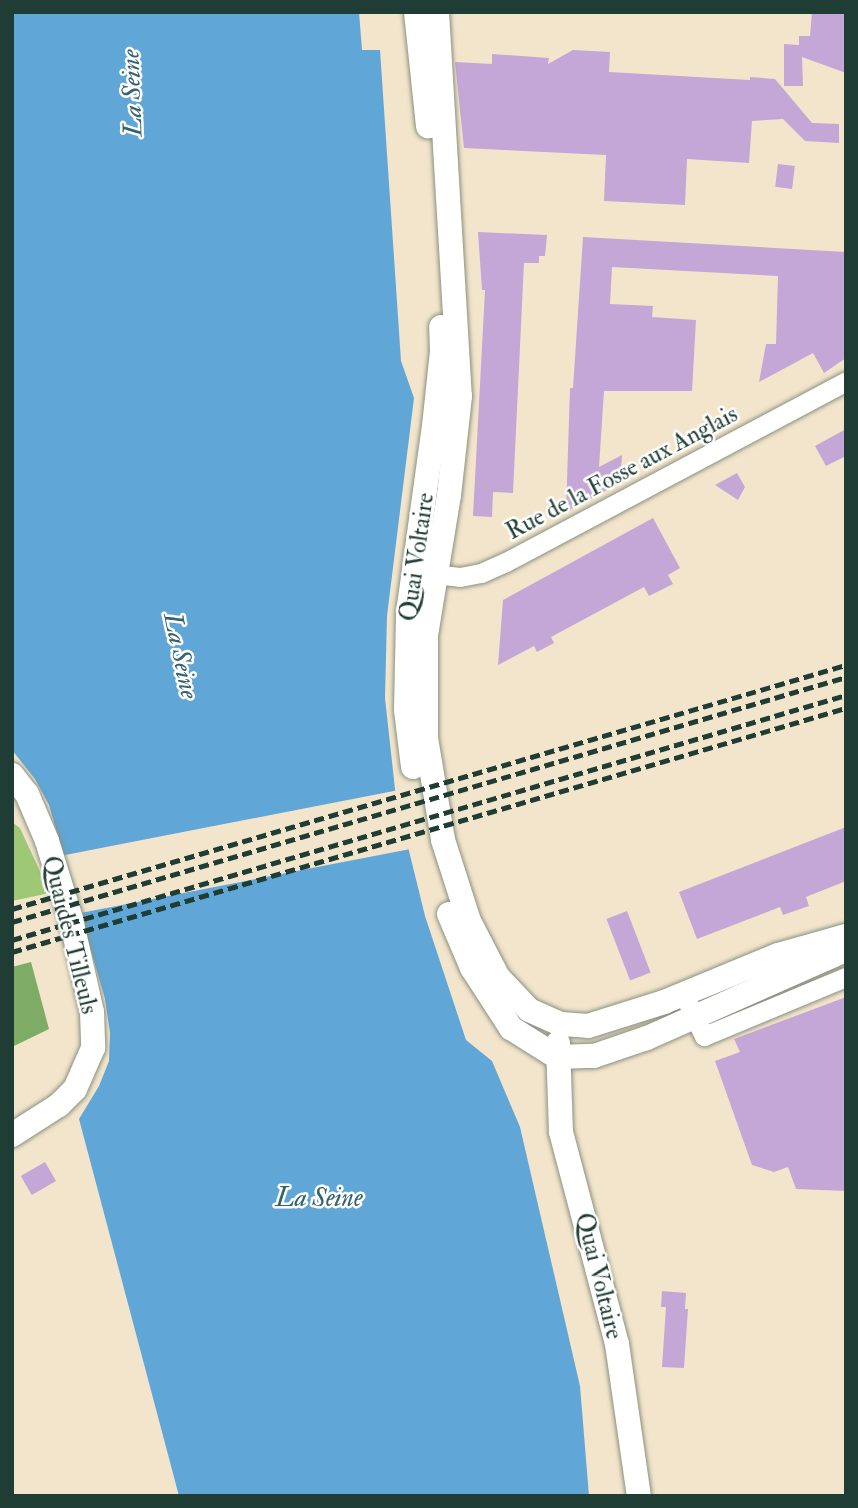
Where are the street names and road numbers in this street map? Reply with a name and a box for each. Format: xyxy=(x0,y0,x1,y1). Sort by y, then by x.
street label: Rue de la Fosse aux Anglais xyxy=(501,400,743,546)
street label: Quai Voltaire xyxy=(394,491,440,623)
street label: Quai des Tilleuls xyxy=(36,853,104,1017)
street label: Quai Voltaire xyxy=(569,1210,629,1342)

